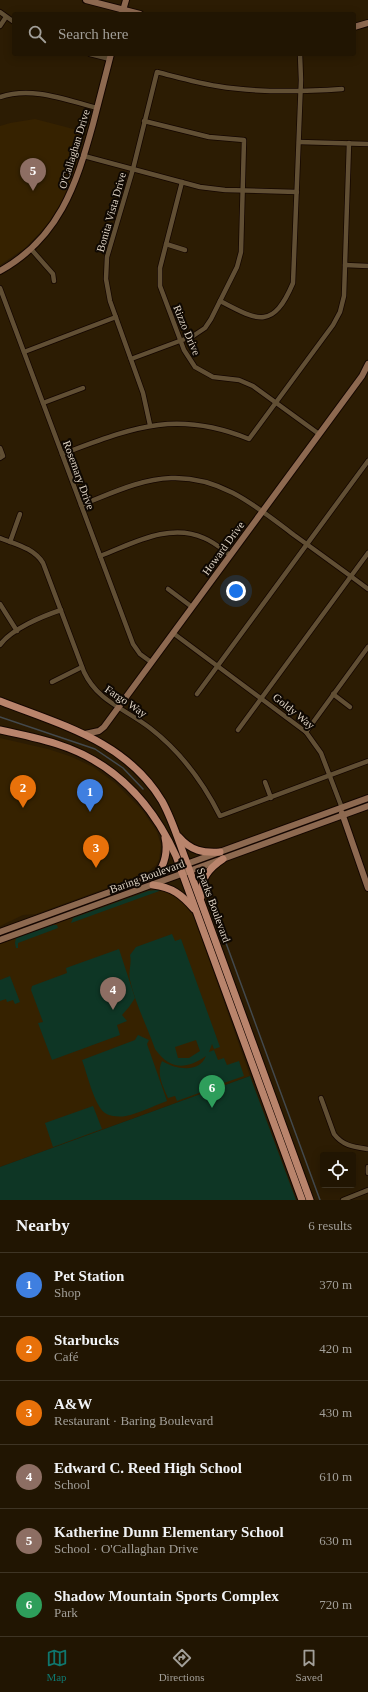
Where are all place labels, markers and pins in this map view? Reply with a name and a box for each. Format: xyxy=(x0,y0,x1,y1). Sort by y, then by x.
pin: 5 xyxy=(20,158,46,191)
pin: 2 xyxy=(10,775,36,808)
pin: 1 xyxy=(77,779,103,812)
pin: 3 xyxy=(83,835,109,868)
pin: 4 xyxy=(100,977,126,1010)
pin: 6 xyxy=(199,1075,225,1108)

